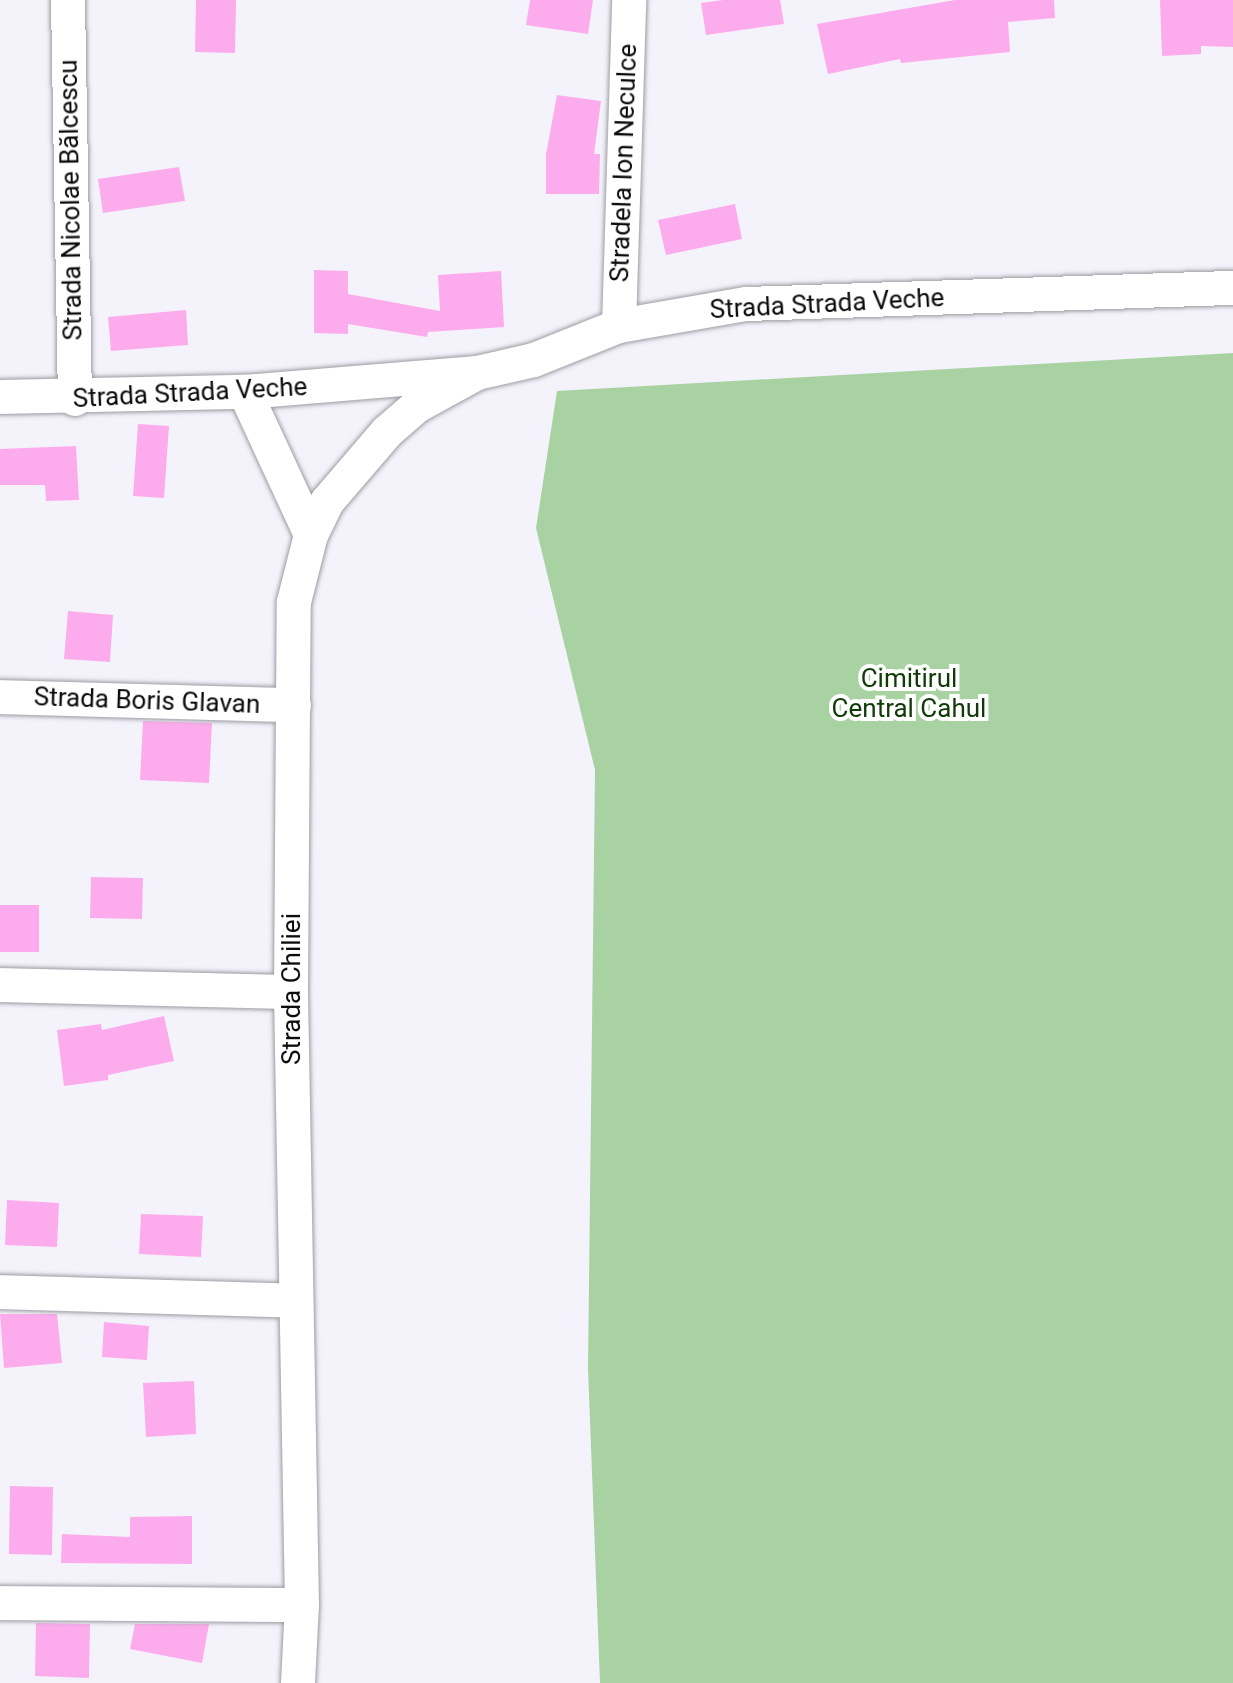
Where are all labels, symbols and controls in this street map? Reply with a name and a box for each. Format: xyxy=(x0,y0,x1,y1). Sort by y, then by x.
street label: Stradela Ion Neculce xyxy=(604,43,644,283)
street label: Strada Nicolae Bălcescu xyxy=(53,59,89,341)
street label: Strada Strada Veche xyxy=(709,282,945,326)
street label: Strada Strada Veche xyxy=(72,371,308,415)
park label: Cimitirul Central Cahul xyxy=(832,663,986,724)
street label: Strada Boris Glavan xyxy=(33,681,261,721)
street label: Strada Chiliei xyxy=(276,913,308,1065)

